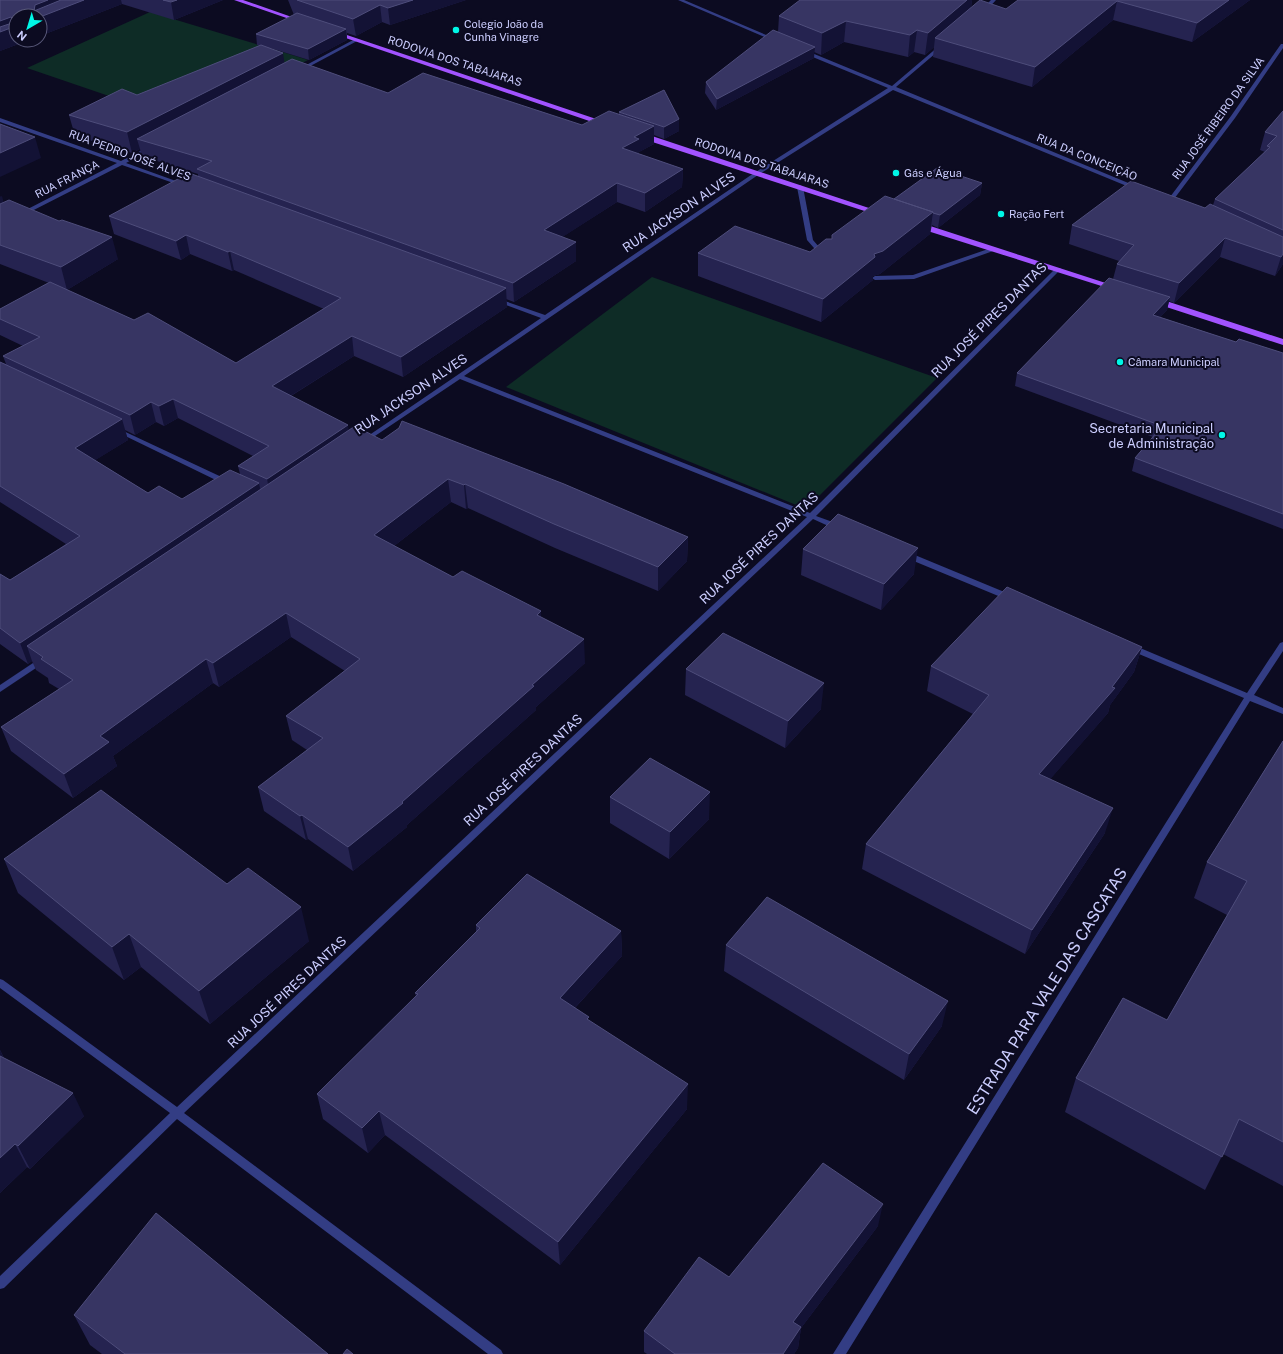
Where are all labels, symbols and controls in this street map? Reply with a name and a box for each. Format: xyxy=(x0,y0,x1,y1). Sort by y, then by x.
north arrow xyxy=(8,8,48,48)
place label: Colegio João da Cunha Vinagre xyxy=(464,18,543,43)
marker: Colegio João da Cunha Vinagre xyxy=(451,25,461,35)
text: N xyxy=(15,29,29,43)
street label: RODOVIA DOS TABAJARAS xyxy=(386,34,524,88)
street label: RUA JOSÉ RIBEIRO DA SILVA xyxy=(1169,54,1266,181)
street label: RUA PEDRO JOSÉ ALVES xyxy=(67,126,193,183)
street label: RUA DA CONCEIÇÃO xyxy=(1035,131,1139,184)
street label: RODOVIA DOS TABAJARAS xyxy=(693,136,831,190)
street label: RUA FRANÇA xyxy=(33,158,102,201)
place label: Gás e Água xyxy=(904,166,962,179)
marker: Gás e Água xyxy=(891,168,901,178)
street label: RUA JACKSON ALVES xyxy=(620,169,738,255)
place label: Ração Fert xyxy=(1009,208,1064,221)
marker: Ração Fert xyxy=(996,209,1006,219)
street label: RUA JOSÉ PIRES DANTAS xyxy=(928,259,1050,381)
street label: RUA JACKSON ALVES xyxy=(352,351,470,437)
place label: Câmara Municipal xyxy=(1128,356,1220,368)
marker: Câmara Municipal xyxy=(1115,357,1125,367)
place label: Secretaria Municipal de Administração xyxy=(1089,421,1214,451)
marker: Secretaria Municipal de Administração xyxy=(1217,430,1227,440)
street label: RUA JOSÉ PIRES DANTAS xyxy=(696,488,821,607)
street label: RUA JOSÉ PIRES DANTAS xyxy=(460,710,585,829)
street label: ESTRADA PARA VALE DAS CASCATAS xyxy=(963,864,1131,1118)
street label: RUA JOSÉ PIRES DANTAS xyxy=(224,932,349,1051)

